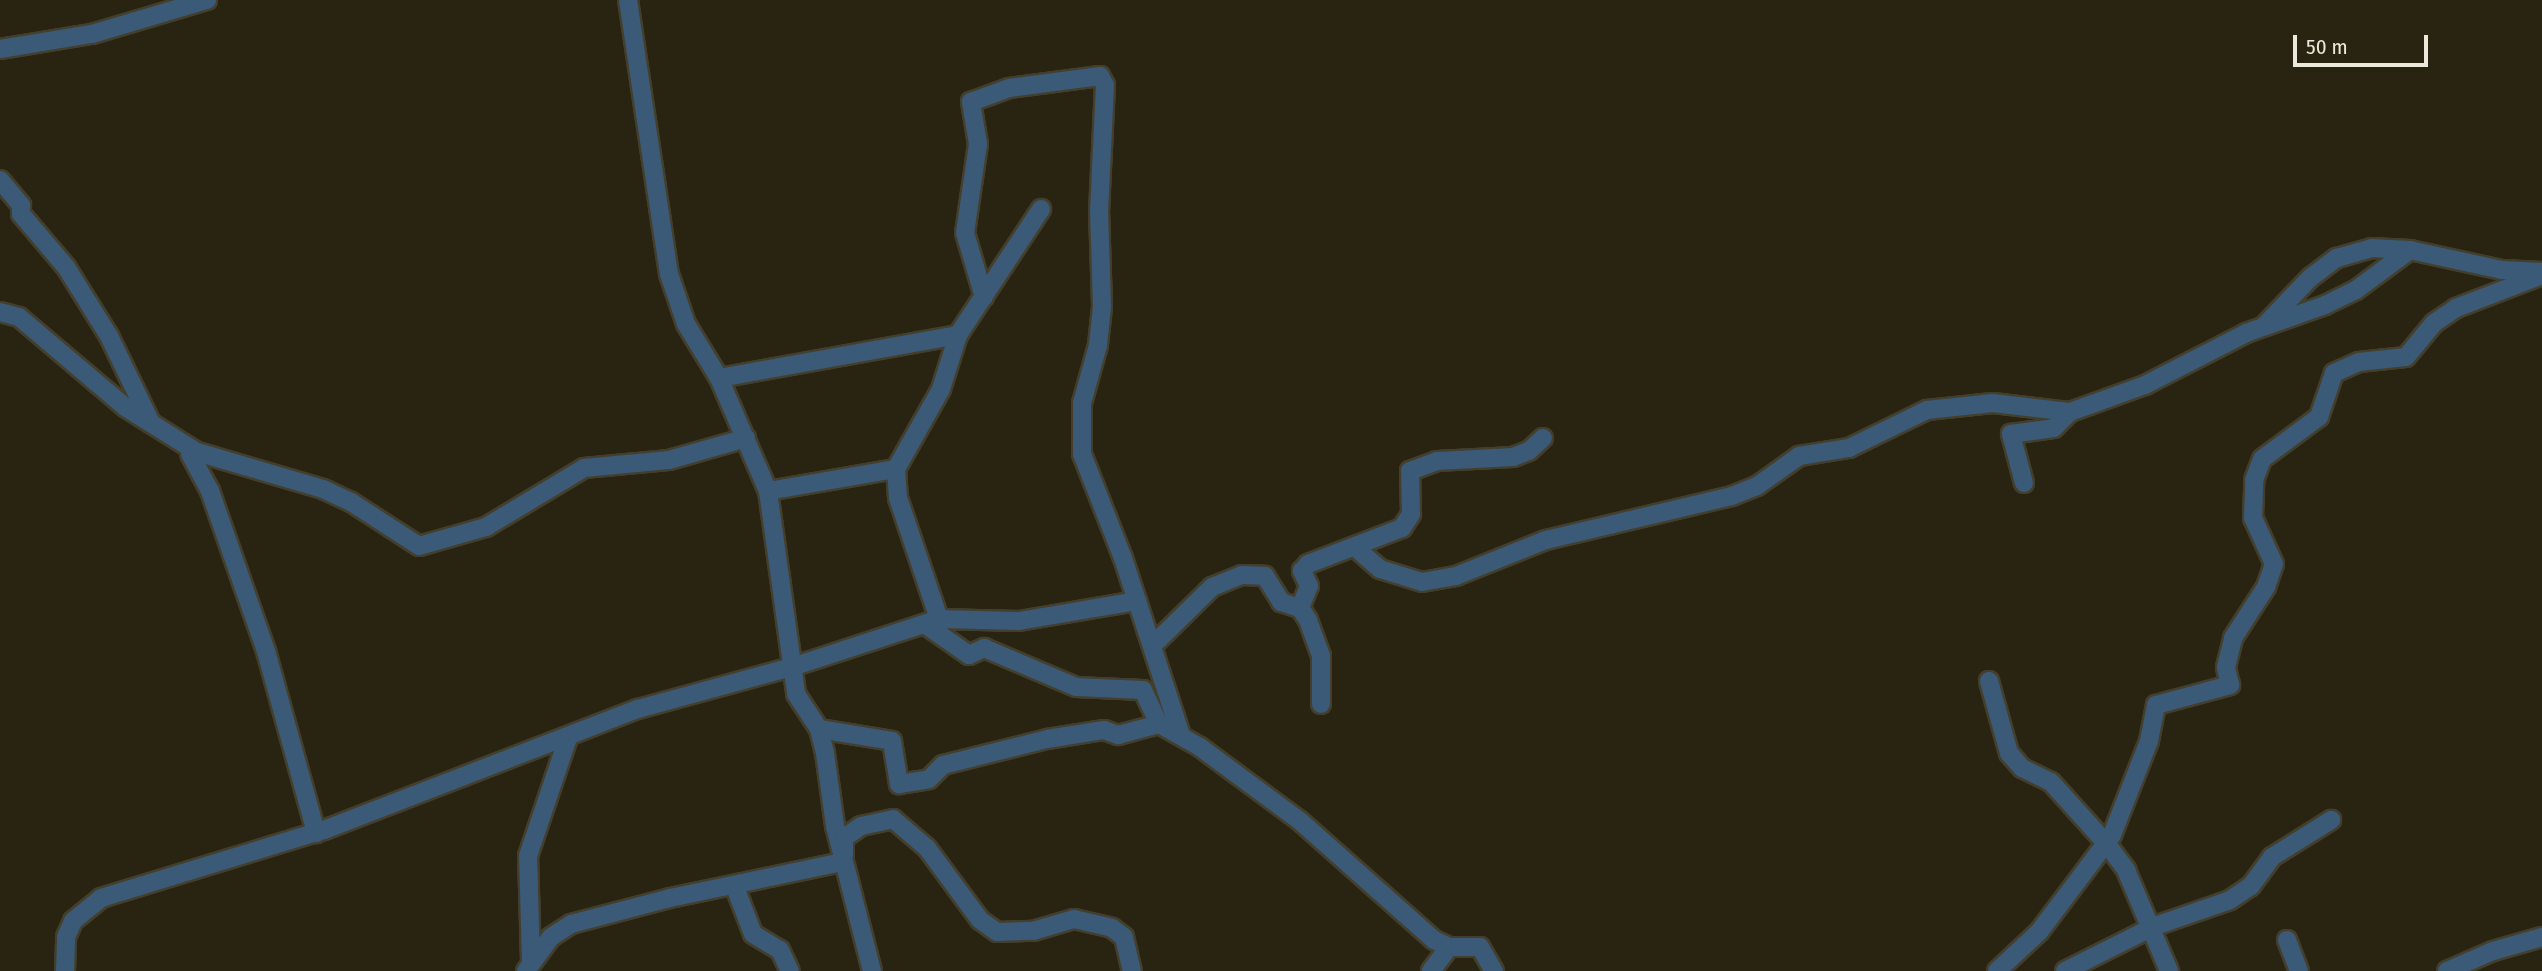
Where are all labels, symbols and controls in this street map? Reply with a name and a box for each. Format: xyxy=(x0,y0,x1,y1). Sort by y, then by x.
scale bar xyxy=(2297,21,2432,65)
text: 50 m xyxy=(2306,34,2348,60)

